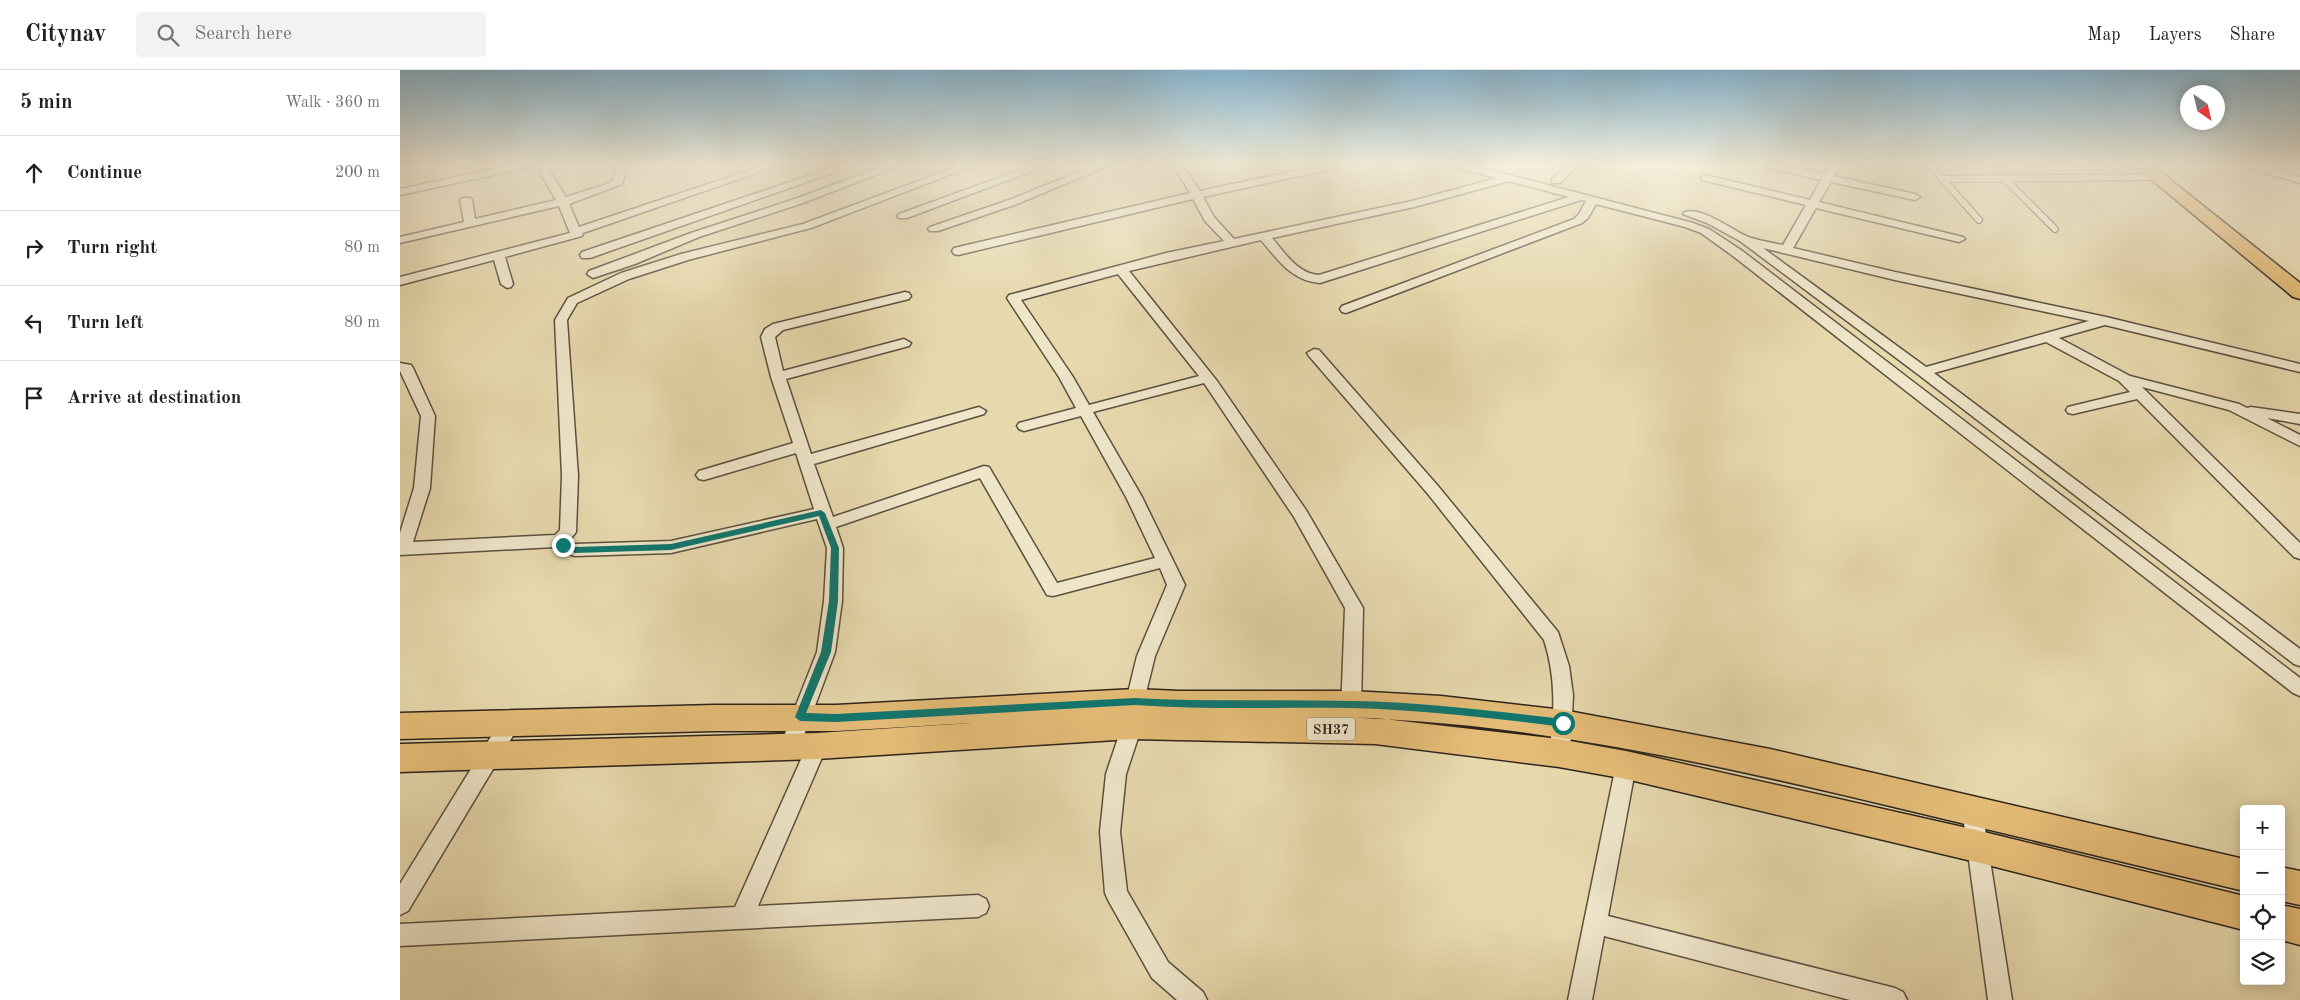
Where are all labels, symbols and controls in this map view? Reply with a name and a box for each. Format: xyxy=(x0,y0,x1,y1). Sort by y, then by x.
search box xyxy=(136,12,486,57)
icon: search xyxy=(154,21,182,49)
text: Citynav xyxy=(25,23,106,47)
text: Search here xyxy=(194,25,292,44)
text: Map xyxy=(2087,26,2121,44)
text: Layers xyxy=(2149,26,2201,44)
text: Share xyxy=(2229,26,2275,44)
north arrow xyxy=(2180,85,2225,130)
text: 5 min xyxy=(20,92,73,113)
text: Walk · 360 m xyxy=(285,95,380,111)
icon: ahead xyxy=(20,159,48,187)
text: Continue xyxy=(67,164,142,183)
text: 200 m xyxy=(335,165,380,181)
icon: right xyxy=(20,234,48,262)
text: Turn right xyxy=(67,239,157,258)
text: 80 m xyxy=(344,240,380,256)
icon: left xyxy=(20,309,48,337)
text: Turn left xyxy=(67,314,144,333)
text: 80 m xyxy=(344,315,380,331)
icon: arrive xyxy=(20,384,48,412)
text: Arrive at destination xyxy=(67,389,241,408)
route end xyxy=(552,534,575,557)
route start xyxy=(1552,712,1575,735)
road number: SH37 xyxy=(1307,718,1355,741)
map controls xyxy=(2240,805,2285,985)
button: + xyxy=(2240,805,2285,850)
button: − xyxy=(2240,850,2285,895)
button: locate xyxy=(2240,895,2285,940)
button: layers xyxy=(2240,940,2285,985)

